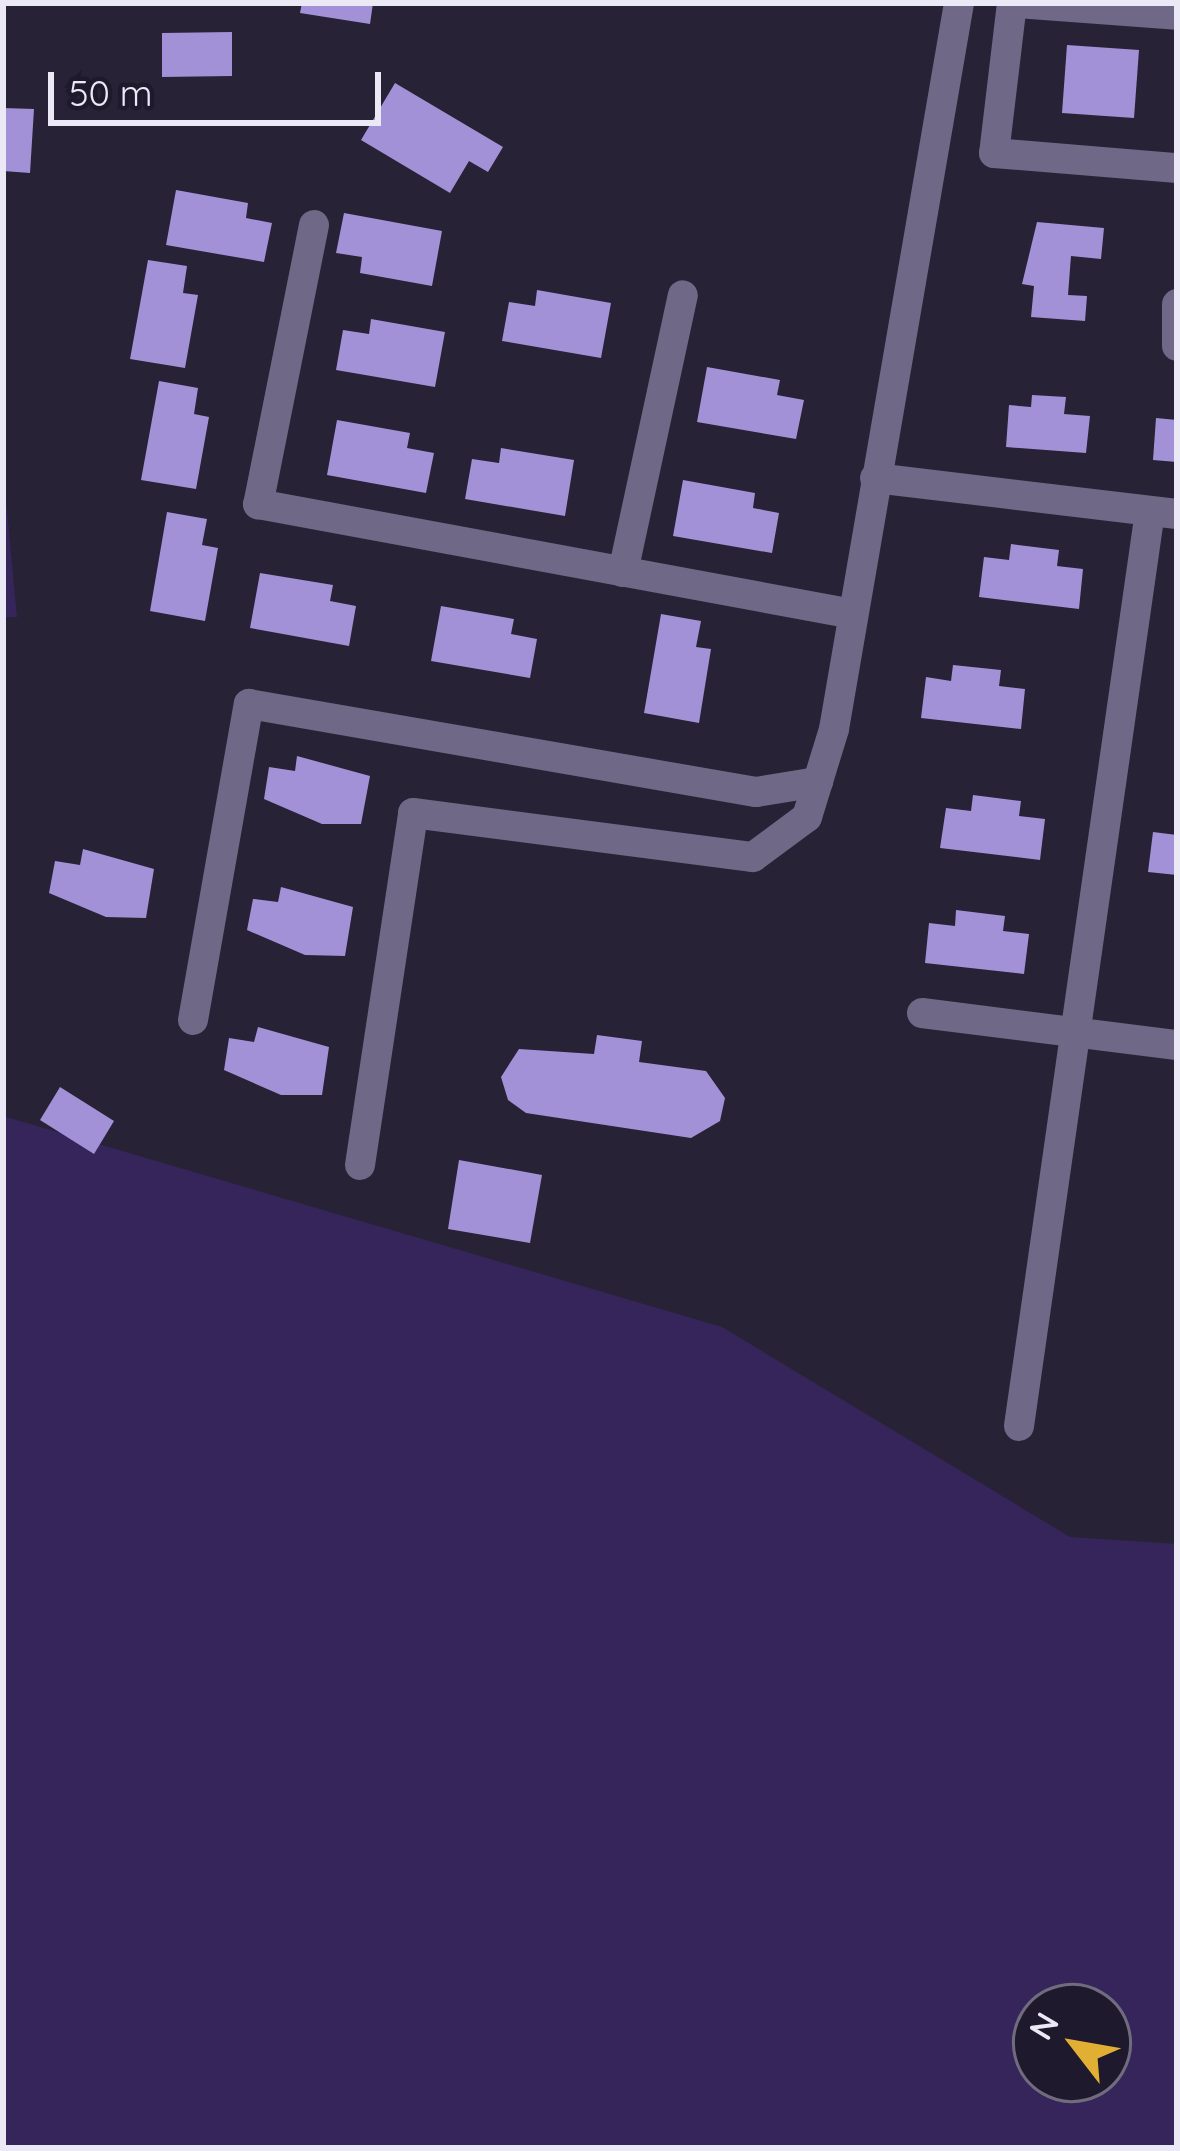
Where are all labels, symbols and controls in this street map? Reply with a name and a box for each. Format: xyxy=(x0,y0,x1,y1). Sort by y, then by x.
scale bar xyxy=(54,48,387,122)
text: 50 m xyxy=(69,70,153,115)
north arrow xyxy=(1012,1983,1132,2103)
text: N xyxy=(1019,2005,1067,2047)

